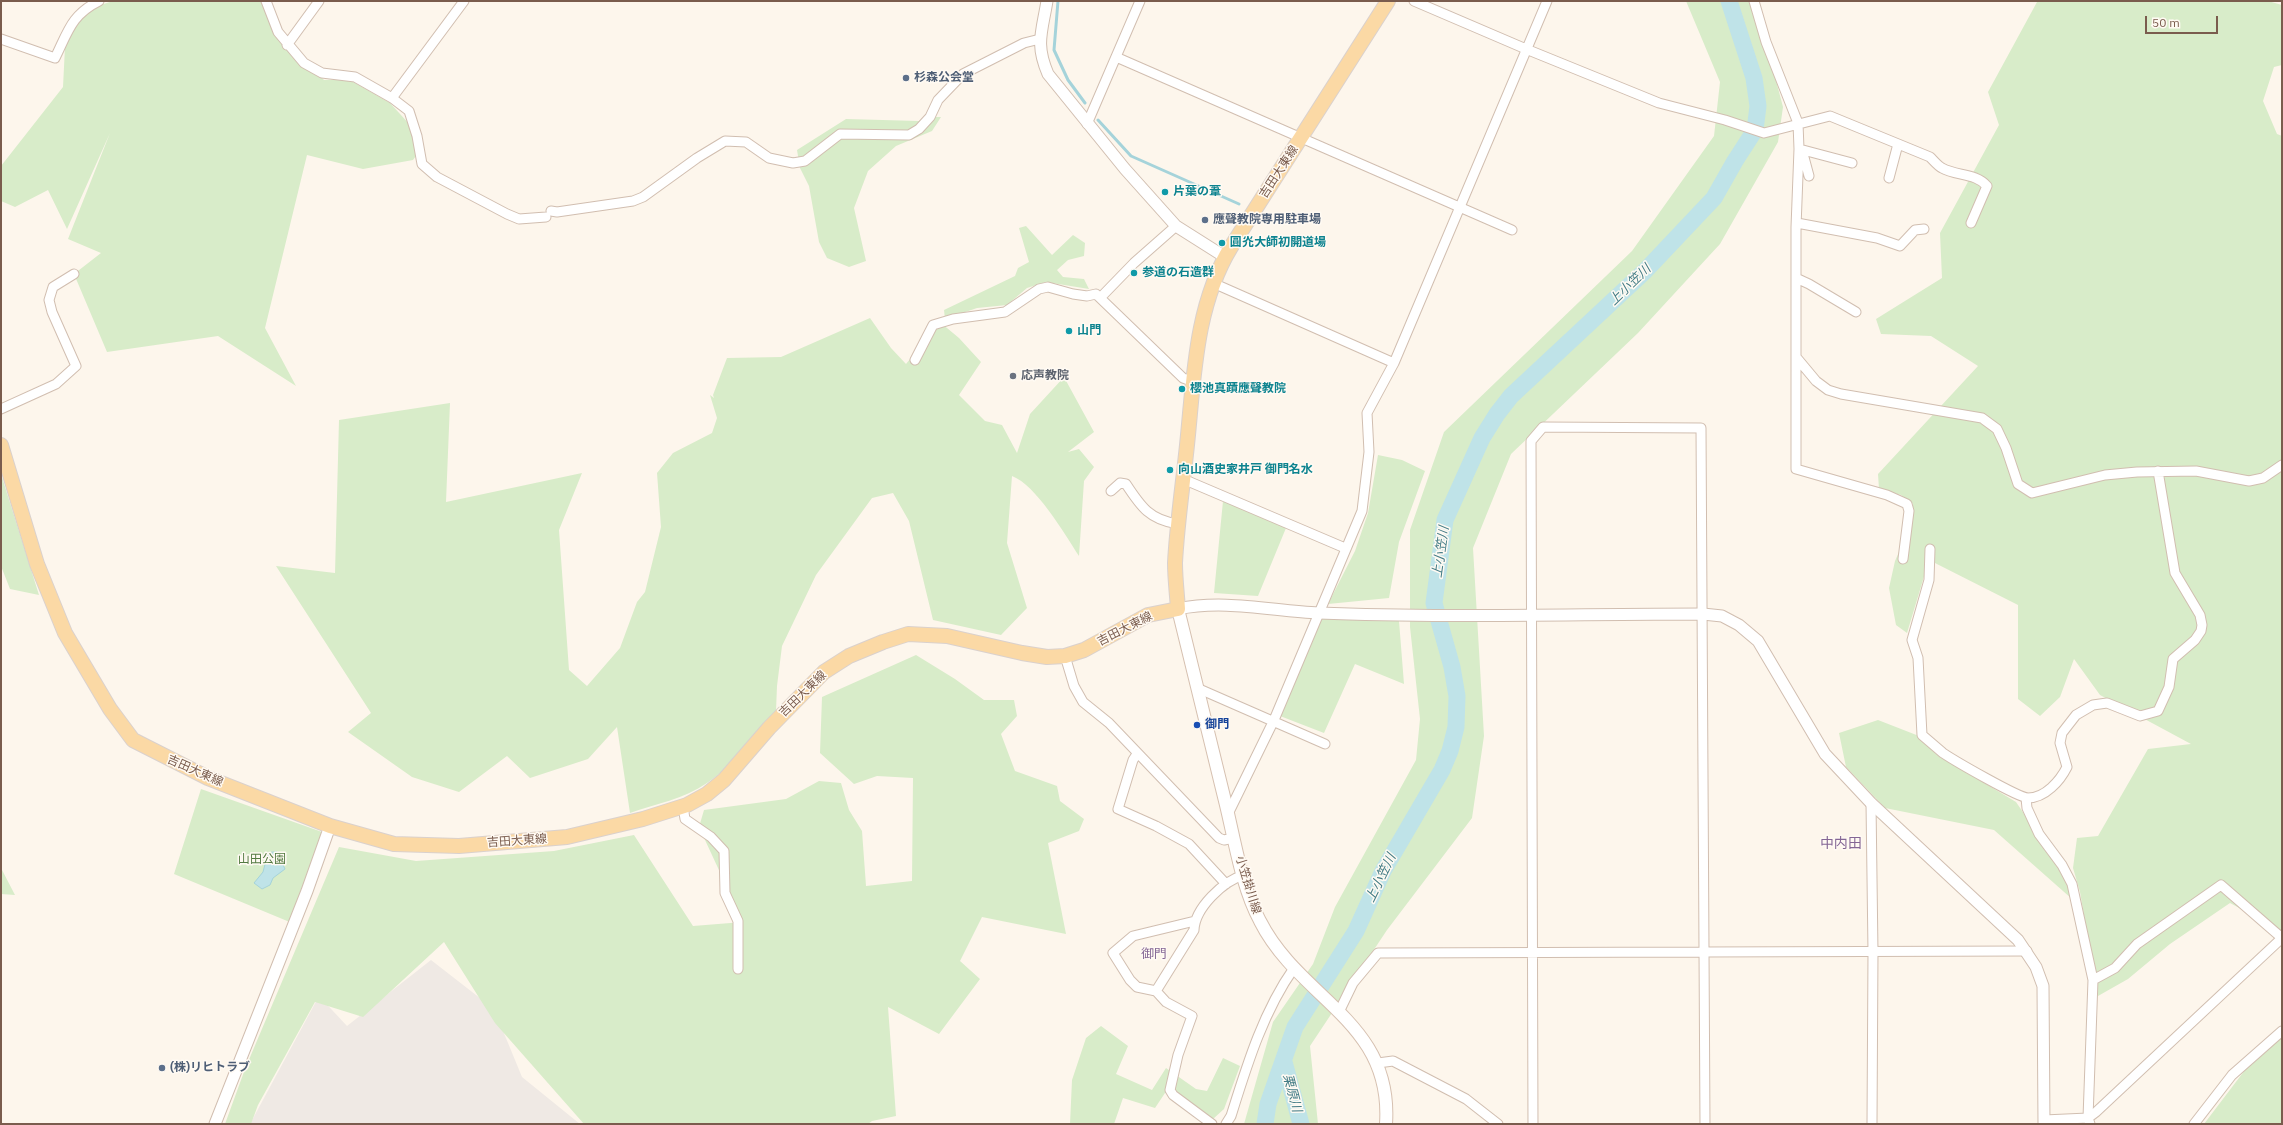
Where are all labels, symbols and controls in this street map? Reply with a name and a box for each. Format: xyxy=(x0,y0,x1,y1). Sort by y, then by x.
scale bar xyxy=(2147,8,2220,34)
text: 50 m xyxy=(2152,15,2180,30)
place label: 杉森公会堂 xyxy=(914,71,974,85)
marker: 杉森公会堂 xyxy=(901,73,911,83)
street label: 吉田大東線 xyxy=(1257,143,1301,201)
place label: 片葉の葦 xyxy=(1173,185,1221,199)
marker: 片葉の葦 xyxy=(1160,187,1170,197)
place label: 應聲教院専用駐車場 xyxy=(1213,213,1321,227)
marker: 應聲教院専用駐車場 xyxy=(1200,215,1210,225)
place label: 圓灮大師初開道場 xyxy=(1230,236,1326,250)
marker: 圓灮大師初開道場 xyxy=(1217,238,1227,248)
water label: 上小笠川 xyxy=(1606,261,1654,309)
place label: 参道の石造群 xyxy=(1142,266,1214,280)
marker: 参道の石造群 xyxy=(1129,268,1139,278)
place label: 山門 xyxy=(1077,324,1101,338)
marker: 山門 xyxy=(1064,326,1074,336)
place label: 応声教院 xyxy=(1021,369,1069,383)
marker: 応声教院 xyxy=(1008,371,1018,381)
place label: 櫻池真蹟應聲教院 xyxy=(1190,382,1286,396)
marker: 櫻池真蹟應聲教院 xyxy=(1177,384,1187,394)
place label: 向山酒史家井戸 御門名水 xyxy=(1178,463,1313,477)
marker: 向山酒史家井戸 御門名水 xyxy=(1165,465,1175,475)
water label: 上小笠川 xyxy=(1430,525,1452,579)
street label: 吉田大東線 xyxy=(1095,609,1155,649)
street label: 吉田大東線 xyxy=(776,668,830,720)
place label: 御門 xyxy=(1205,718,1229,732)
marker: 御門 xyxy=(1192,720,1202,730)
street label: 吉田大東線 xyxy=(165,752,225,790)
street label: 吉田大東線 xyxy=(487,832,547,850)
district label: 中内田 xyxy=(1820,836,1862,852)
water label: 上小笠川 xyxy=(1363,851,1399,905)
park label: 山田公園 xyxy=(238,853,286,867)
street label: 小笠掛川線 xyxy=(1232,854,1264,916)
district label: 御門 xyxy=(1141,946,1167,962)
place label: (株)リヒトラブ xyxy=(170,1061,250,1075)
marker: (株)リヒトラブ xyxy=(157,1063,167,1073)
water label: 栗原川 xyxy=(1279,1072,1305,1114)

